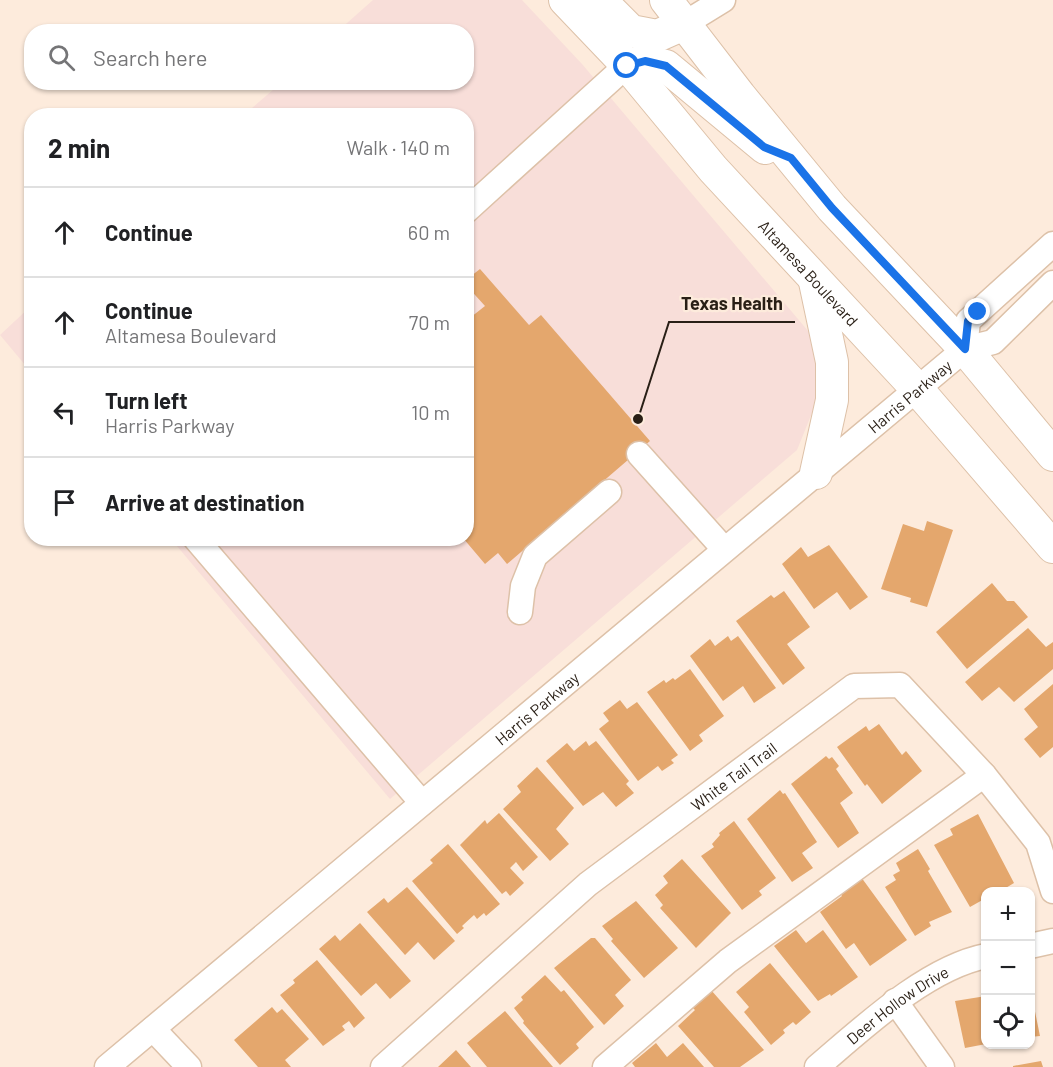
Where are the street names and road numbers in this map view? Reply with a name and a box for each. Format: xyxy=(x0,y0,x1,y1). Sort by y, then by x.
street label: Altamesa Boulevard xyxy=(755,216,863,329)
street label: Harris Parkway xyxy=(863,355,955,436)
street label: Harris Parkway xyxy=(491,667,583,748)
street label: White Tail Trail xyxy=(687,738,780,814)
street label: Deer Hollow Drive xyxy=(842,961,951,1047)

